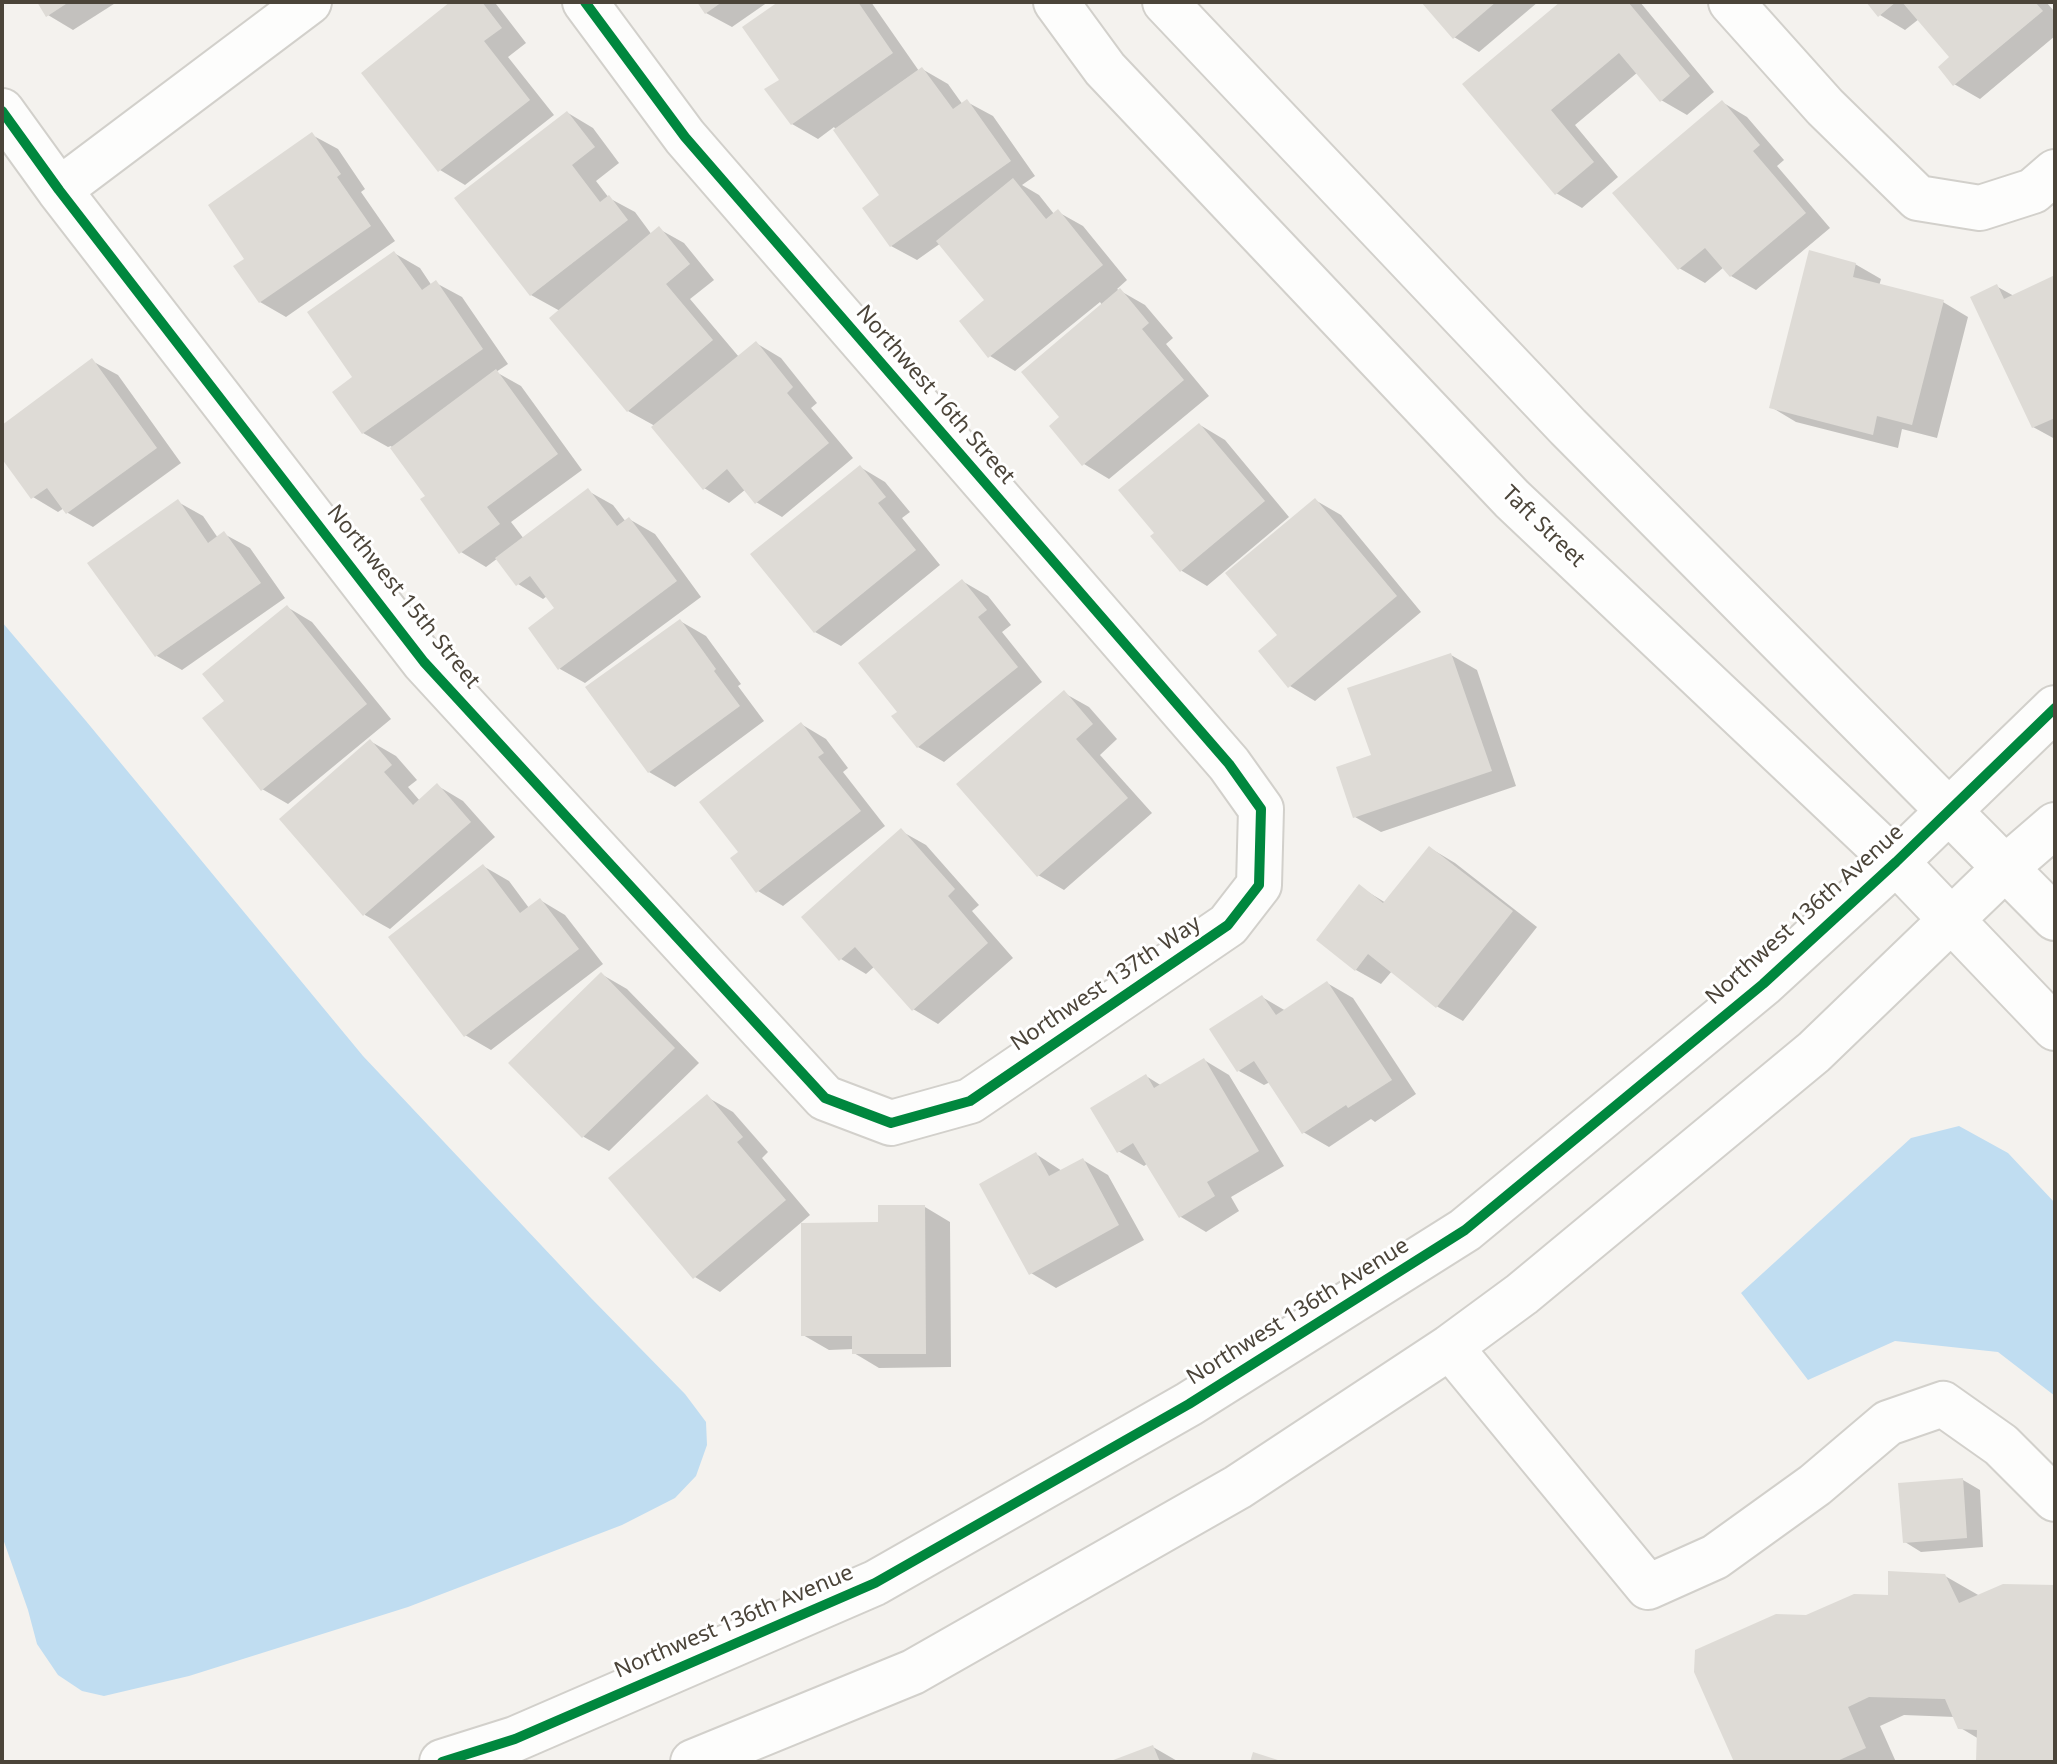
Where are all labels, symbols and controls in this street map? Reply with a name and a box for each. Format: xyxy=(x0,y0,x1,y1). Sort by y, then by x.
street label: Northwest 16th Street xyxy=(850,300,1020,490)
street label: Taft Street xyxy=(1496,481,1590,573)
street label: Northwest 15th Street xyxy=(321,500,485,694)
street label: Northwest 136th Avenue xyxy=(1701,819,1909,1011)
street label: Northwest 137th Way xyxy=(1006,911,1206,1057)
street label: Northwest 136th Avenue xyxy=(1182,1233,1414,1391)
street label: Northwest 136th Avenue xyxy=(611,1560,857,1684)

